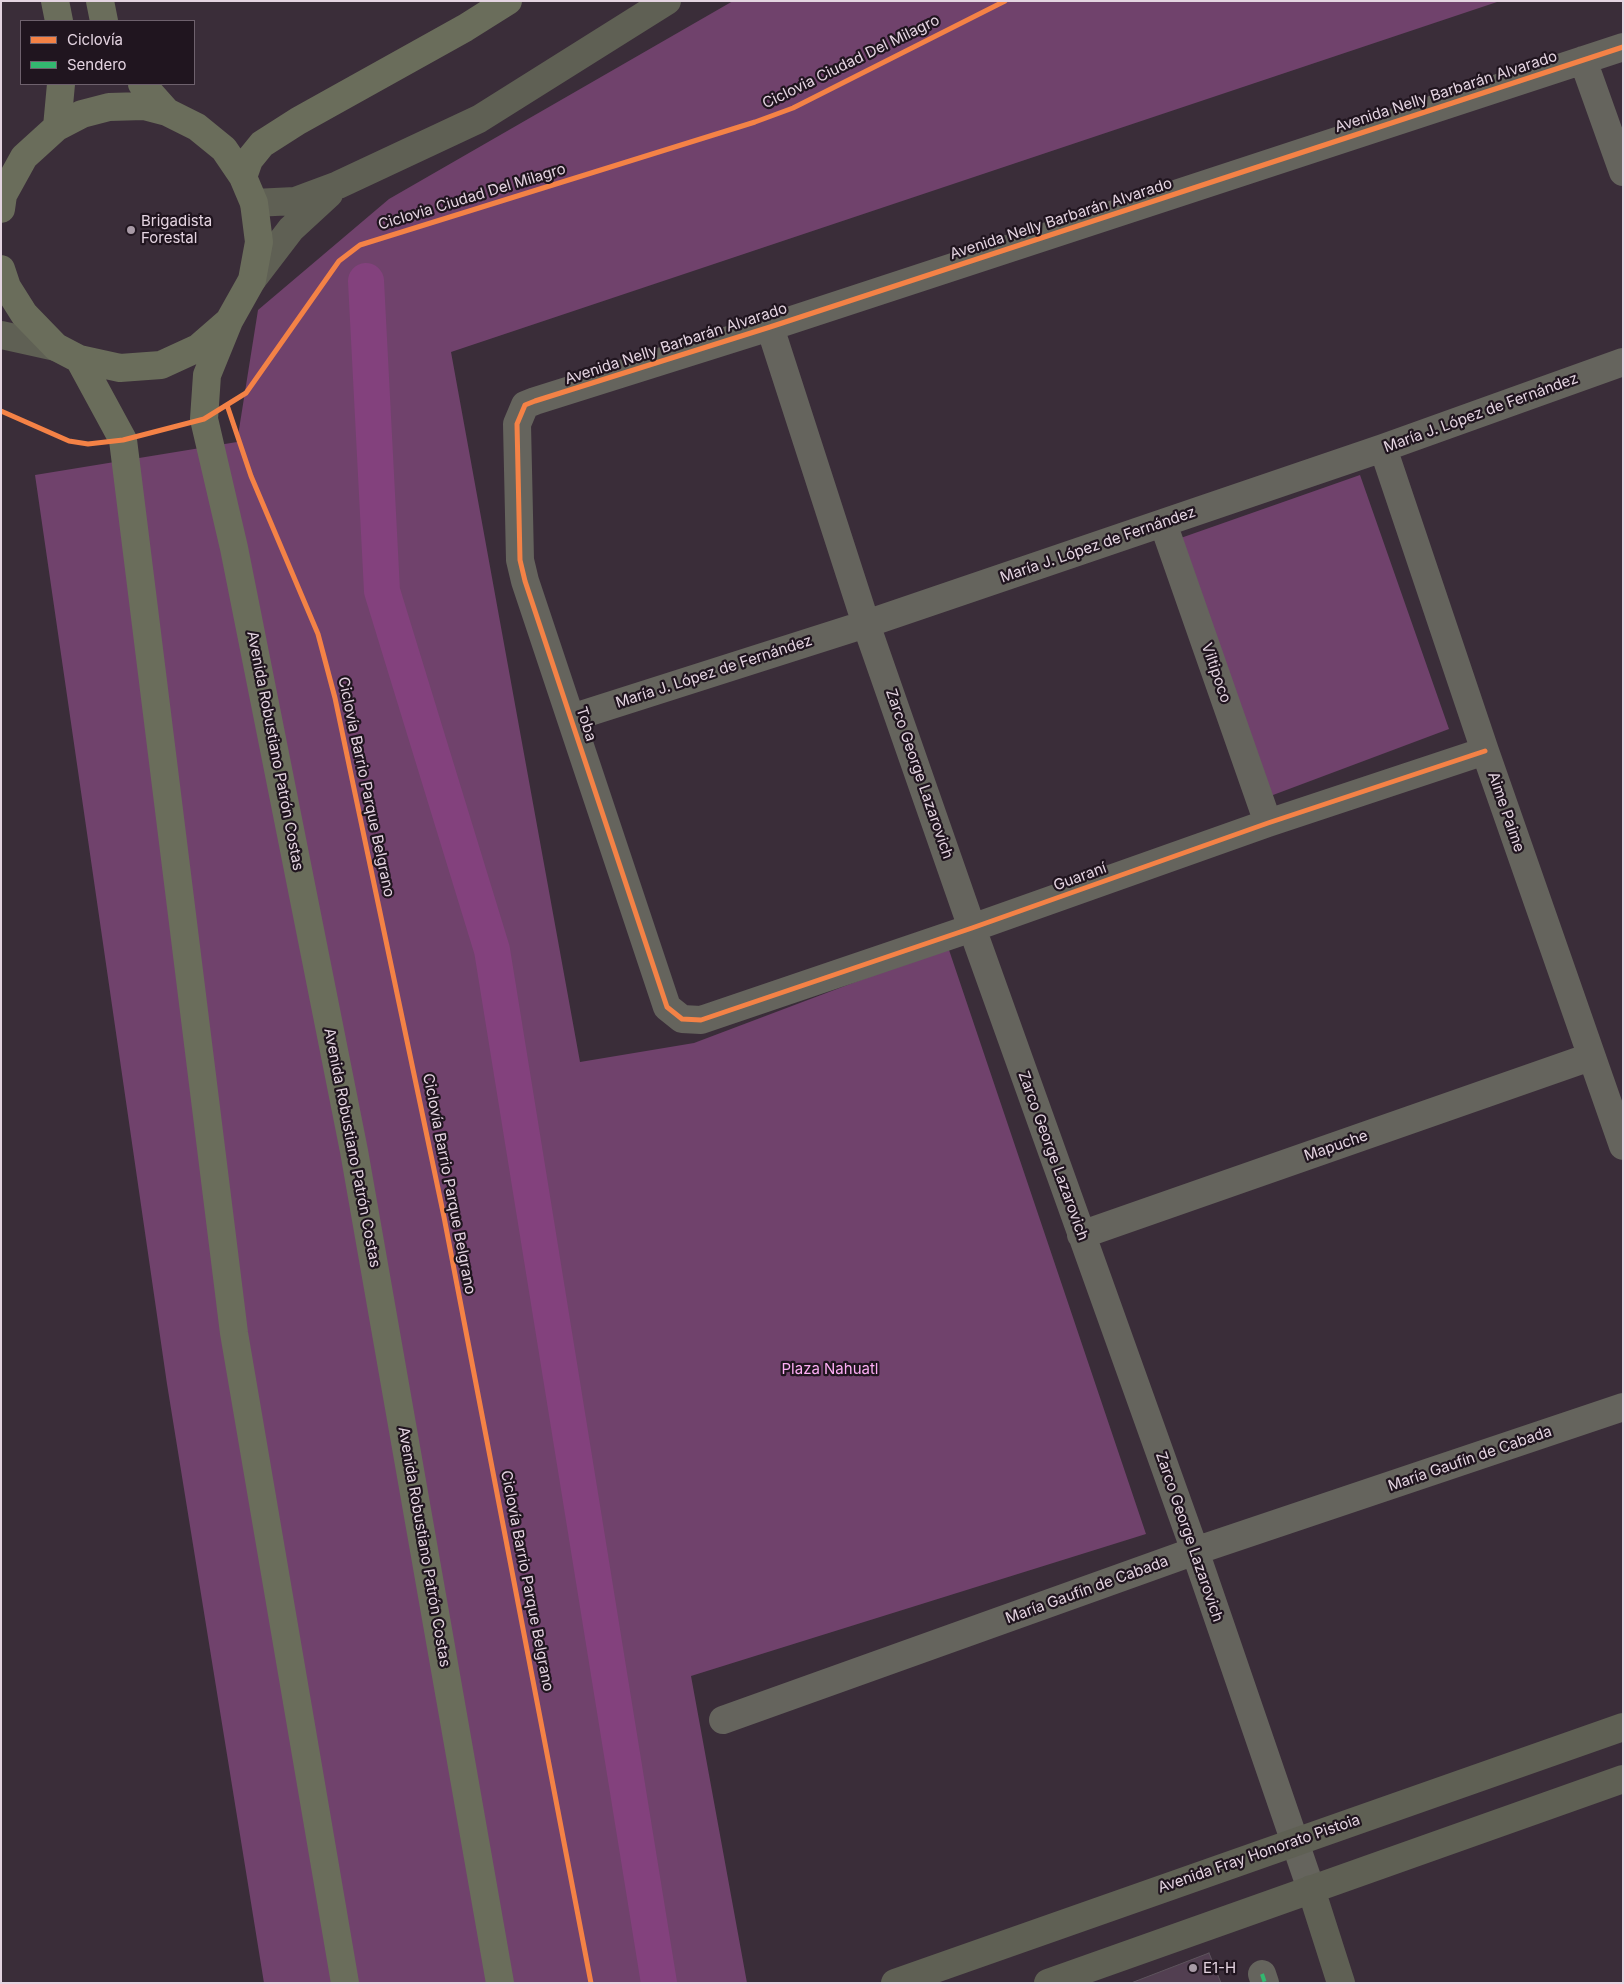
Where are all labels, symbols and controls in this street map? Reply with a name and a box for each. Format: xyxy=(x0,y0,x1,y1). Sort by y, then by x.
street label: Ciclovia Ciudad Del Milagro xyxy=(759,11,943,113)
legend xyxy=(20,20,195,85)
text: Ciclovía xyxy=(67,30,123,49)
street label: Avenida Nelly Barbarán Alvarado xyxy=(1333,47,1559,137)
text: Sendero xyxy=(67,55,127,74)
street label: Ciclovia Ciudad Del Milagro xyxy=(376,160,568,234)
street label: Avenida Nelly Barbarán Alvarado xyxy=(948,174,1174,264)
place label: Brigadista Forestal xyxy=(141,212,212,247)
marker: Brigadista Forestal xyxy=(125,224,137,236)
street label: Avenida Nelly Barbarán Alvarado xyxy=(563,299,789,389)
street label: María J. López de Fernández xyxy=(1381,369,1581,457)
street label: María J. López de Fernández xyxy=(998,503,1198,587)
street label: Avenida Robustiano Patrón Costas xyxy=(243,630,307,872)
street label: María J. López de Fernández xyxy=(613,632,815,712)
street label: Viltipoco xyxy=(1197,641,1235,705)
street label: Ciclovía Barrio Parque Belgrano xyxy=(334,675,398,899)
street label: Zarco George Lazarovich xyxy=(881,687,957,861)
street label: Toba xyxy=(572,704,600,744)
street label: Aime Paime xyxy=(1484,770,1528,854)
street label: Guaraní xyxy=(1051,859,1109,895)
street label: Avenida Robustiano Patrón Costas xyxy=(320,1027,384,1269)
street label: Zarco George Lazarovich xyxy=(1014,1069,1092,1243)
street label: Ciclovía Barrio Parque Belgrano xyxy=(419,1072,479,1296)
street label: Mapuche xyxy=(1302,1127,1370,1165)
park label: Plaza Nahuatl xyxy=(782,1360,878,1378)
street label: María Gaufín de Cabada xyxy=(1386,1423,1554,1495)
street label: Avenida Robustiano Patrón Costas xyxy=(394,1426,454,1668)
street label: Zarco George Lazarovich xyxy=(1151,1450,1227,1624)
street label: Ciclovía Barrio Parque Belgrano xyxy=(497,1469,557,1693)
street label: María Gaufín de Cabada xyxy=(1003,1552,1171,1628)
street label: Avenida Fray Honorato Pistoia xyxy=(1156,1811,1362,1897)
place label: E1-H xyxy=(1203,1959,1236,1977)
marker: E1-H xyxy=(1187,1962,1199,1974)

